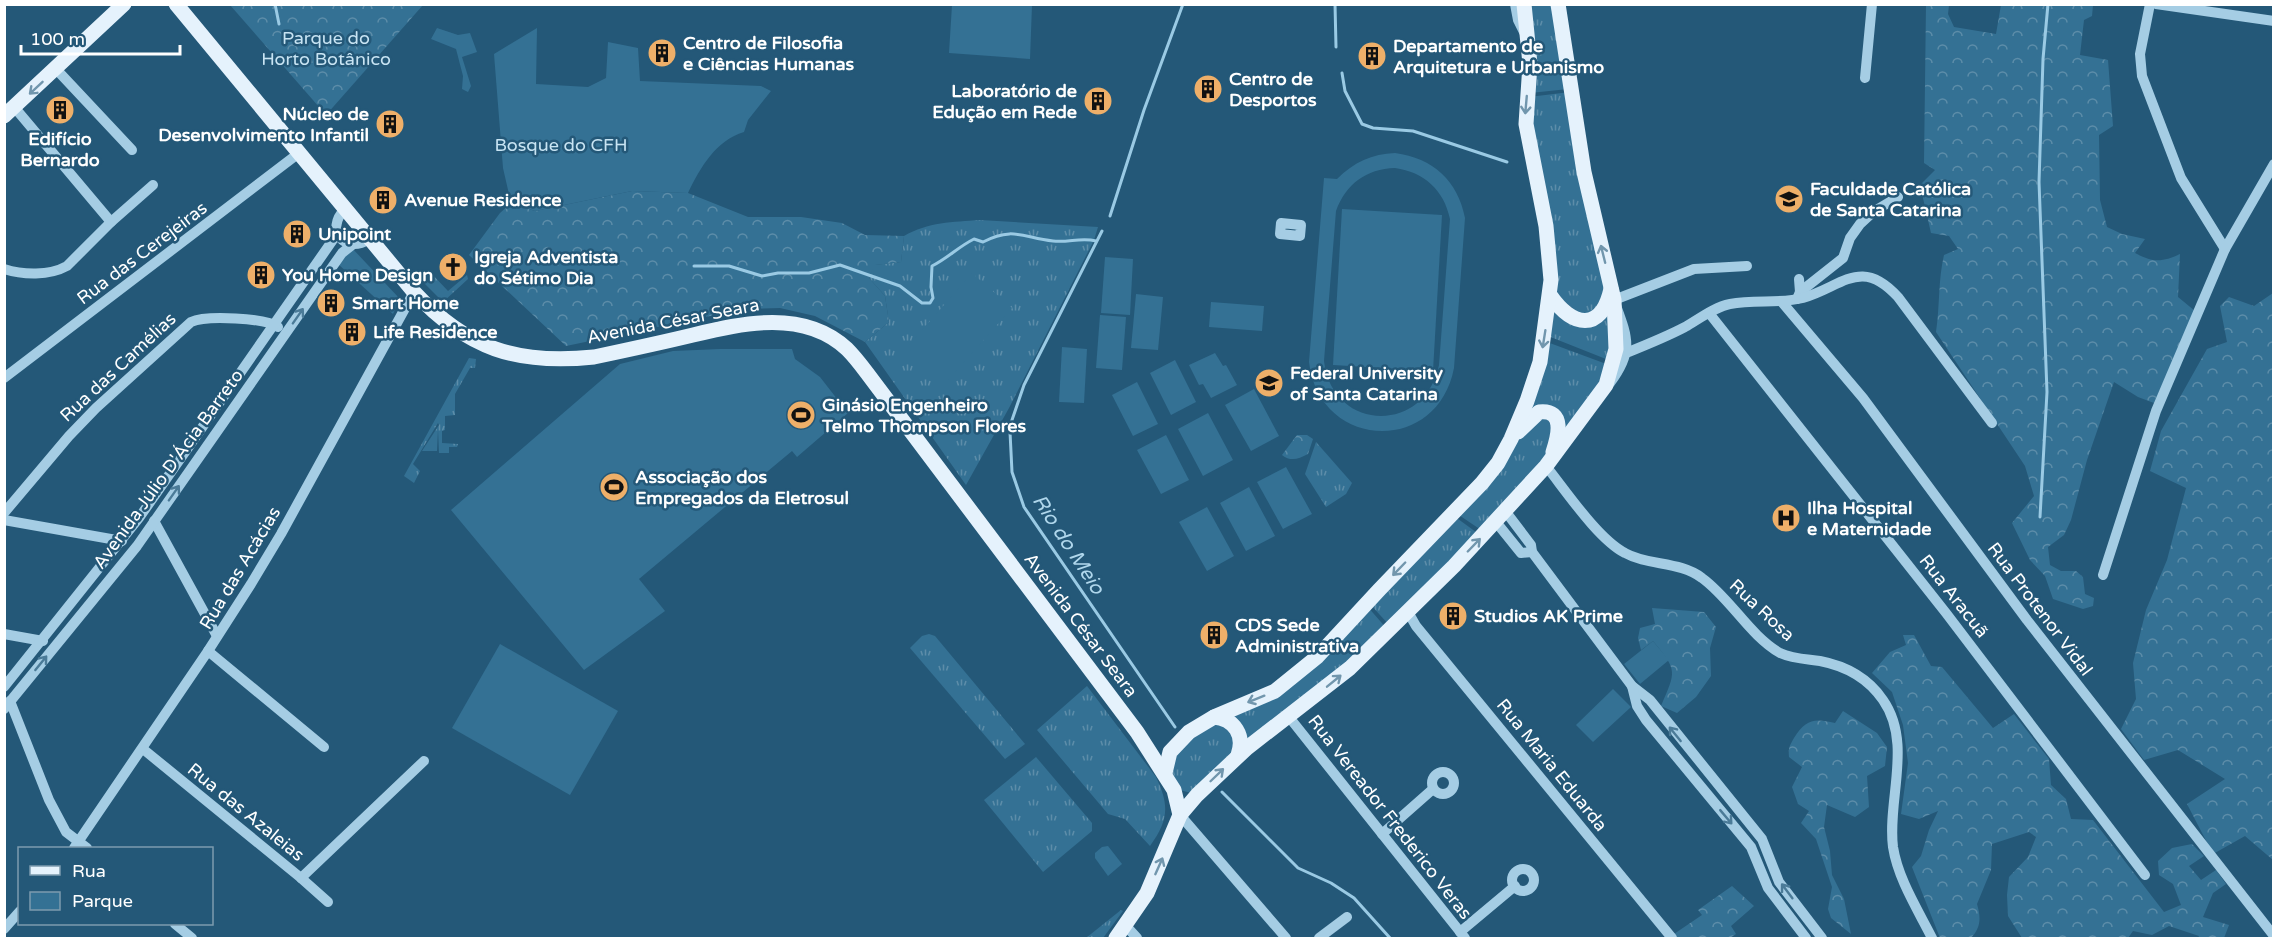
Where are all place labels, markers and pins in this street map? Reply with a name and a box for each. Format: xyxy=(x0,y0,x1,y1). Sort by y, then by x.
place label: Centro de Filosofia e Ciências Humanas xyxy=(683,32,855,75)
place label: Departamento de Arquitetura e Urbanismo xyxy=(1393,35,1604,78)
building icon: Centro de Filosofia e Ciências Humanas xyxy=(646,37,678,69)
building icon: Departamento de Arquitetura e Urbanismo xyxy=(1356,40,1388,72)
place label: Centro de Desportos xyxy=(1229,68,1317,111)
building icon: Centro de Desportos xyxy=(1192,73,1224,105)
place label: Laboratório de Edução em Rede xyxy=(932,80,1077,123)
building icon: Laboratório de Edução em Rede xyxy=(1082,85,1114,117)
building icon: Edifício Bernardo xyxy=(44,94,76,126)
place label: Núcleo de Desenvolvimento Infantil xyxy=(158,103,369,146)
building icon: Núcleo de Desenvolvimento Infantil xyxy=(374,108,406,140)
place label: Edifício Bernardo xyxy=(20,128,100,171)
place label: Faculdade Católica de Santa Catarina xyxy=(1810,178,1971,221)
school or university icon: Faculdade Católica de Santa Catarina xyxy=(1773,183,1805,215)
building icon: Avenue Residence xyxy=(367,184,399,216)
place label: Avenue Residence xyxy=(404,189,561,211)
building icon: Unipoint xyxy=(281,218,313,250)
place label: Unipoint xyxy=(318,223,391,245)
place label: Igreja Adventista do Sétimo Dia xyxy=(474,246,618,289)
church icon: Igreja Adventista do Sétimo Dia xyxy=(437,251,469,283)
building icon: You Home Design xyxy=(245,259,277,291)
place label: You Home Design xyxy=(282,264,433,286)
building icon: Smart Home xyxy=(315,287,347,319)
place label: Smart Home xyxy=(352,292,459,314)
building icon: Life Residence xyxy=(336,316,368,348)
place label: Life Residence xyxy=(373,321,497,343)
place label: Federal University of Santa Catarina xyxy=(1290,362,1443,405)
school or university icon: Federal University of Santa Catarina xyxy=(1253,367,1285,399)
place label: Ginásio Engenheiro Telmo Thompson Flores xyxy=(821,394,1027,437)
sports icon: Ginásio Engenheiro Telmo Thompson Flores xyxy=(785,399,817,431)
place label: Associação dos Empregados da Eletrosul xyxy=(635,466,849,509)
sports icon: Associação dos Empregados da Eletrosul xyxy=(598,471,630,503)
place label: Ilha Hospital e Maternidade xyxy=(1807,497,1931,540)
hospital icon: Ilha Hospital e Maternidade xyxy=(1770,502,1802,534)
building icon: Studios AK Prime xyxy=(1437,600,1469,632)
place label: Studios AK Prime xyxy=(1474,605,1623,627)
place label: CDS Sede Administrativa xyxy=(1235,614,1359,657)
building icon: CDS Sede Administrativa xyxy=(1198,619,1230,651)

